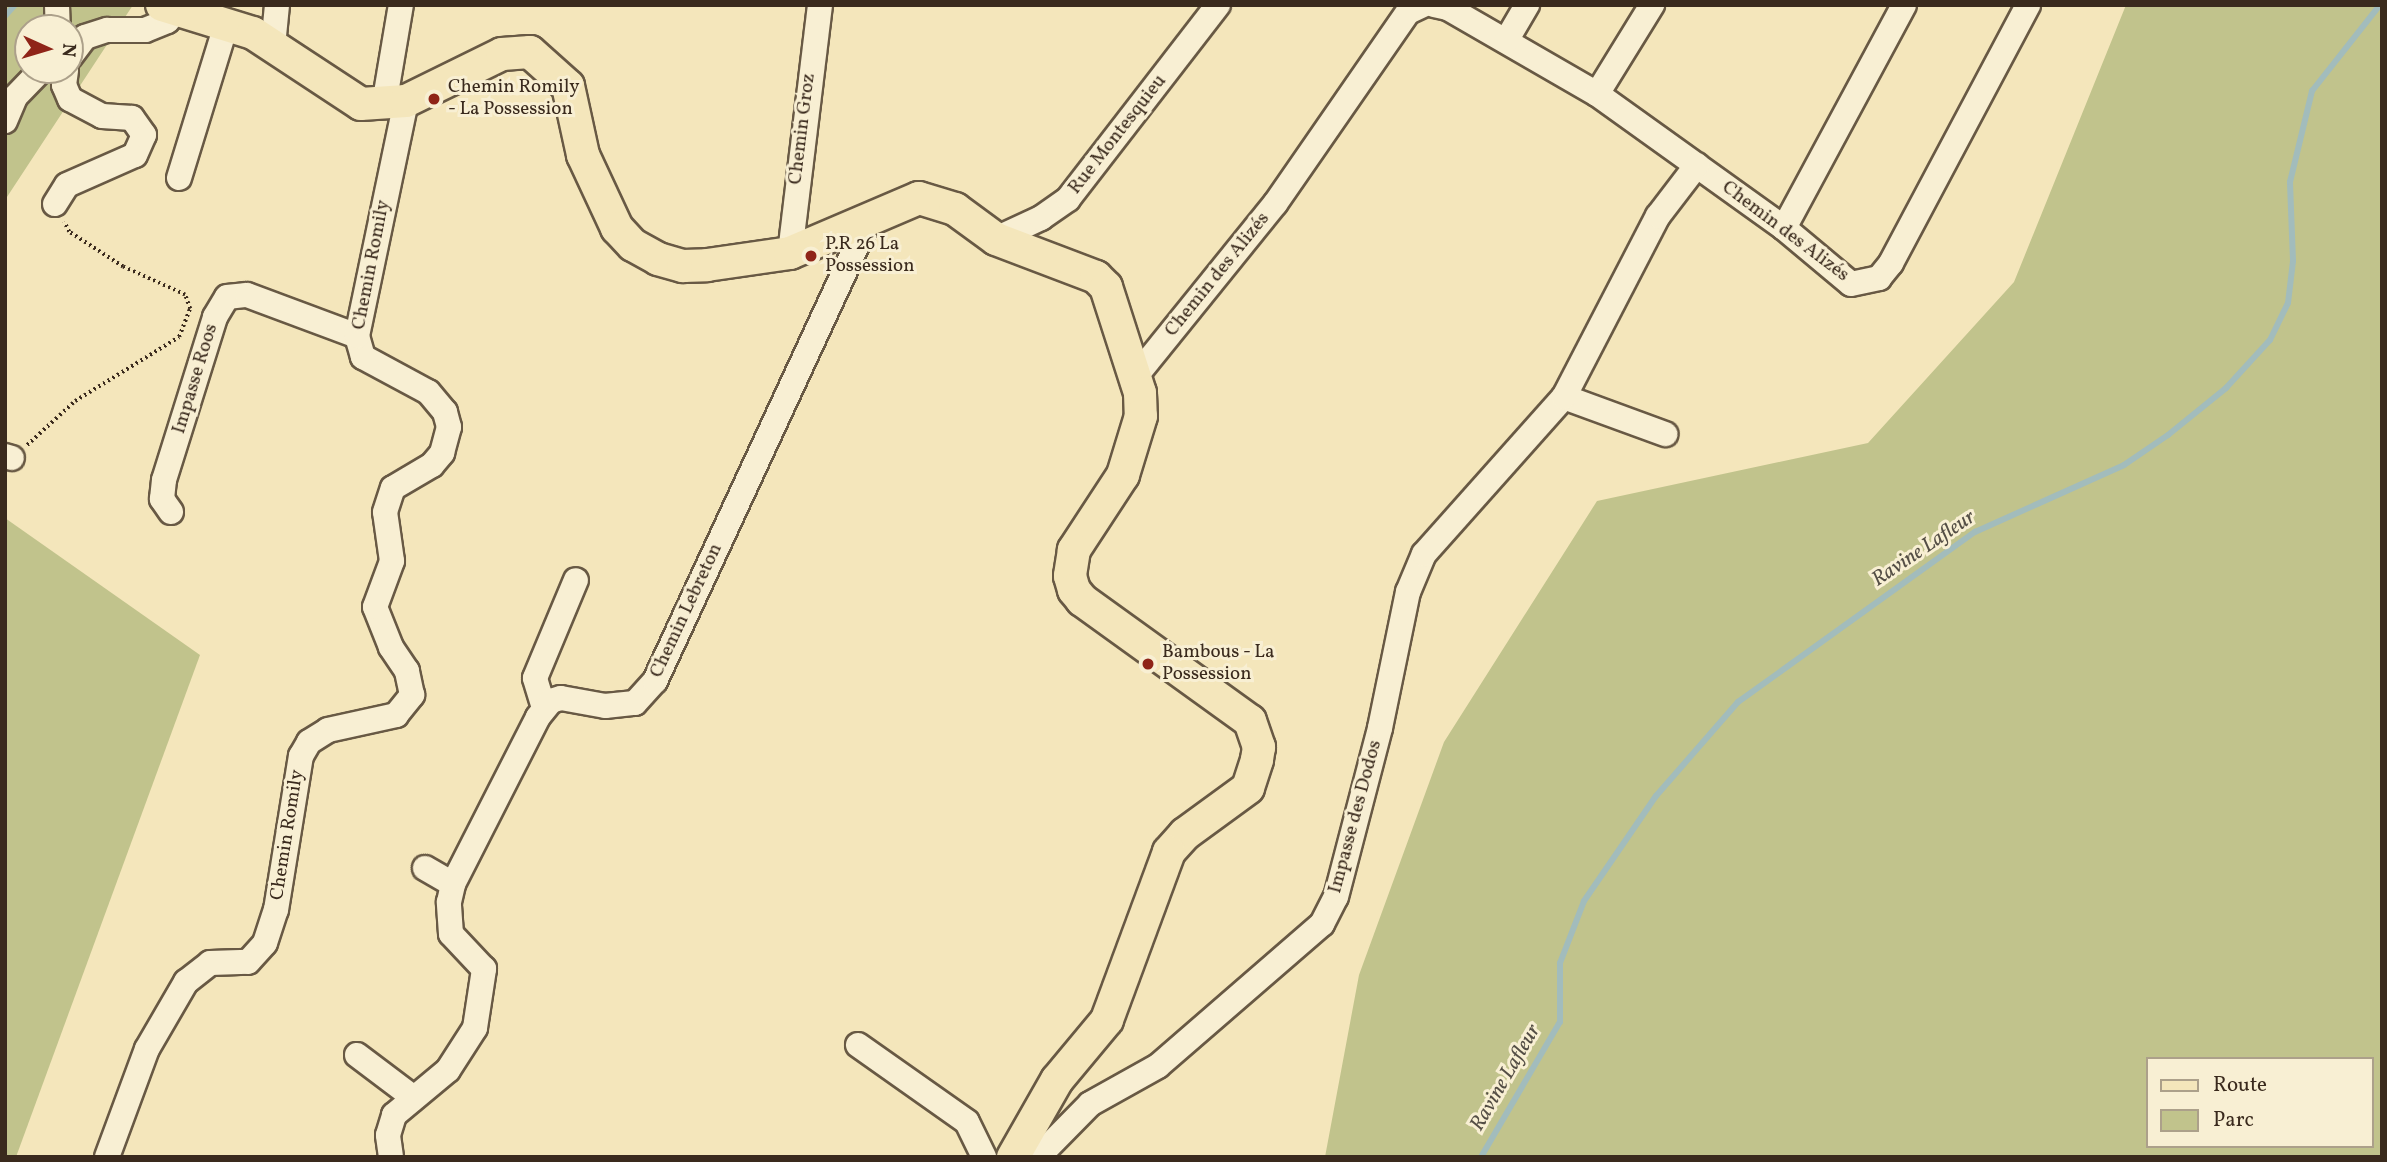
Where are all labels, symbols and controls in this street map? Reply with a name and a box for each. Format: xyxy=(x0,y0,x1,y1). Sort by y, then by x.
north arrow xyxy=(14,14,84,84)
text: N xyxy=(55,43,81,58)
street label: Rue Montesquieu xyxy=(1064,71,1172,199)
street label: Chemin Groz xyxy=(785,72,821,186)
place label: Chemin Romily - La Possession xyxy=(448,77,580,121)
marker: Chemin Romily - La Possession xyxy=(426,91,442,107)
street label: Chemin des Alizés xyxy=(1717,177,1853,287)
street label: Chemin Romily xyxy=(348,198,396,332)
street label: Chemin des Alizés xyxy=(1161,208,1275,342)
place label: P.R 26 La Possession xyxy=(825,234,914,278)
marker: P.R 26 La Possession xyxy=(803,248,819,264)
street label: Impasse Roos xyxy=(168,321,224,437)
water label: Ravine Lafleur xyxy=(1868,505,1980,593)
street label: Chemin Lebreton xyxy=(646,540,728,682)
place label: Bambous - La Possession xyxy=(1162,642,1275,686)
marker: Bambous - La Possession xyxy=(1140,656,1156,672)
street label: Impasse des Dodos xyxy=(1325,738,1387,896)
street label: Chemin Romily xyxy=(266,768,310,902)
water label: Ravine Lafleur xyxy=(1465,1020,1547,1136)
legend xyxy=(2146,1057,2373,1148)
text: Route xyxy=(2213,1071,2267,1100)
text: Parc xyxy=(2213,1106,2254,1135)

